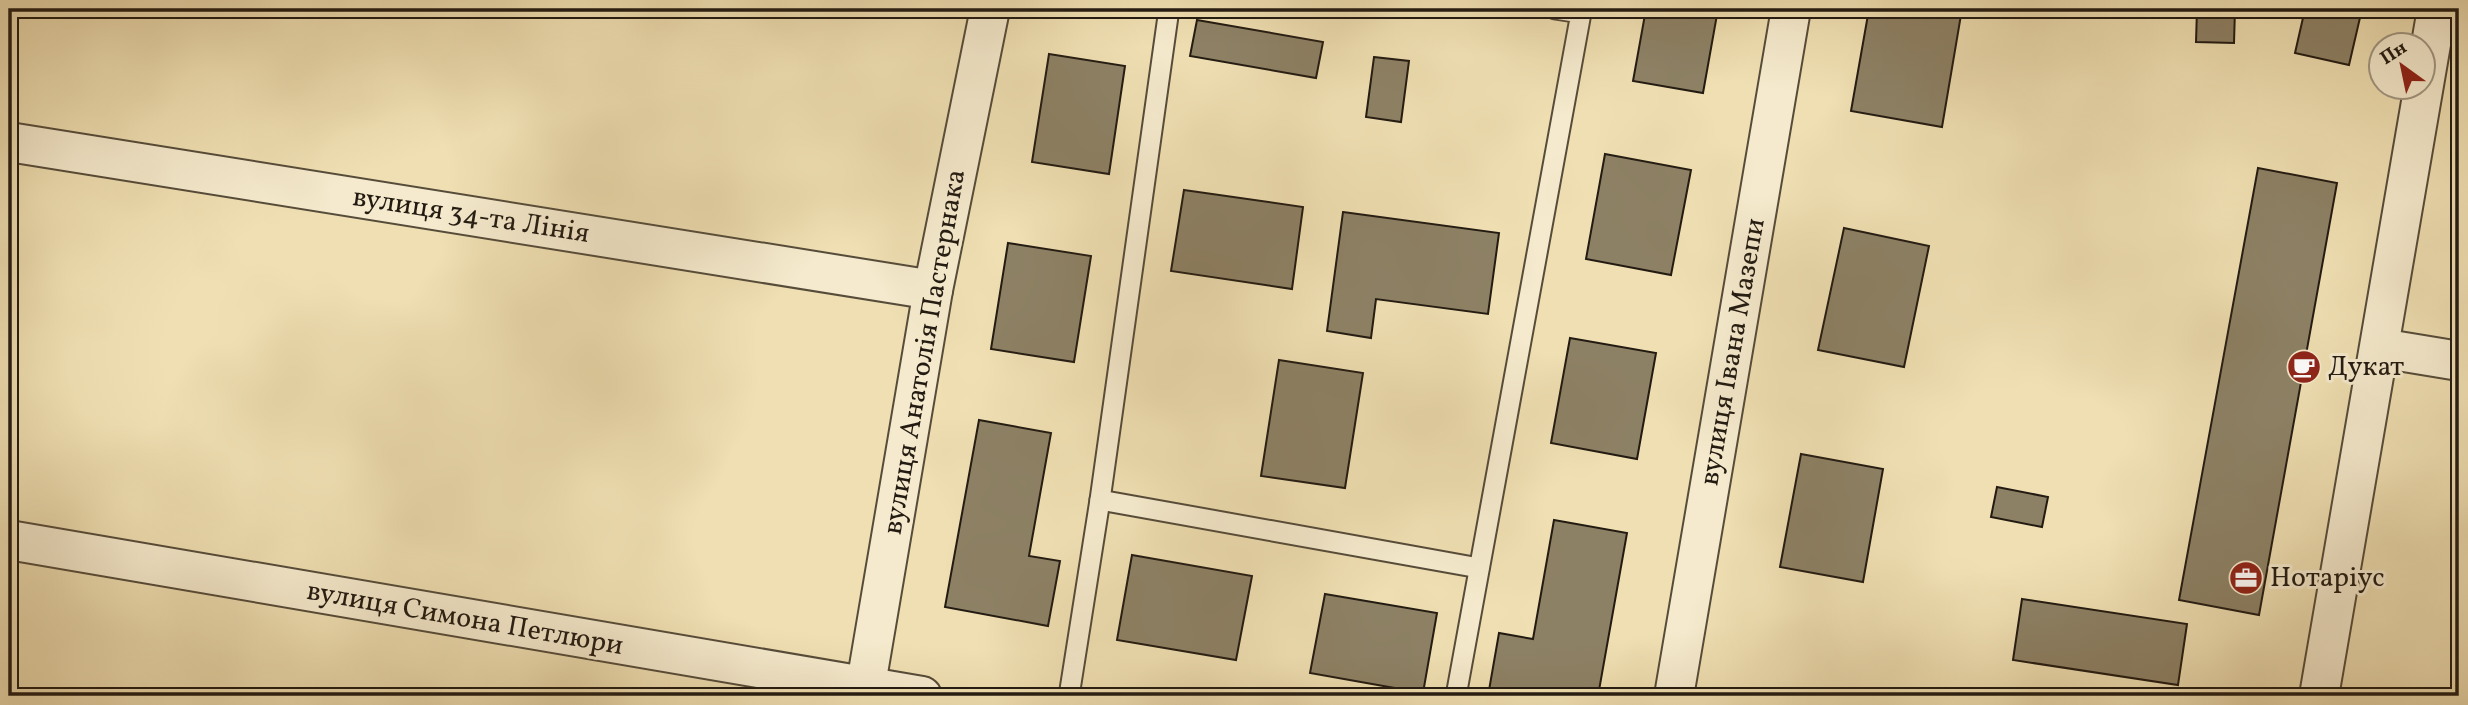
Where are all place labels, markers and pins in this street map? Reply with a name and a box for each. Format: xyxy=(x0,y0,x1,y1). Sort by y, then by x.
cafe icon: Дукат xyxy=(2285,348,2323,386)
place label: Дукат xyxy=(2328,348,2404,387)
office icon: Нотаріус xyxy=(2227,559,2265,597)
place label: Нотаріус xyxy=(2270,559,2385,598)

